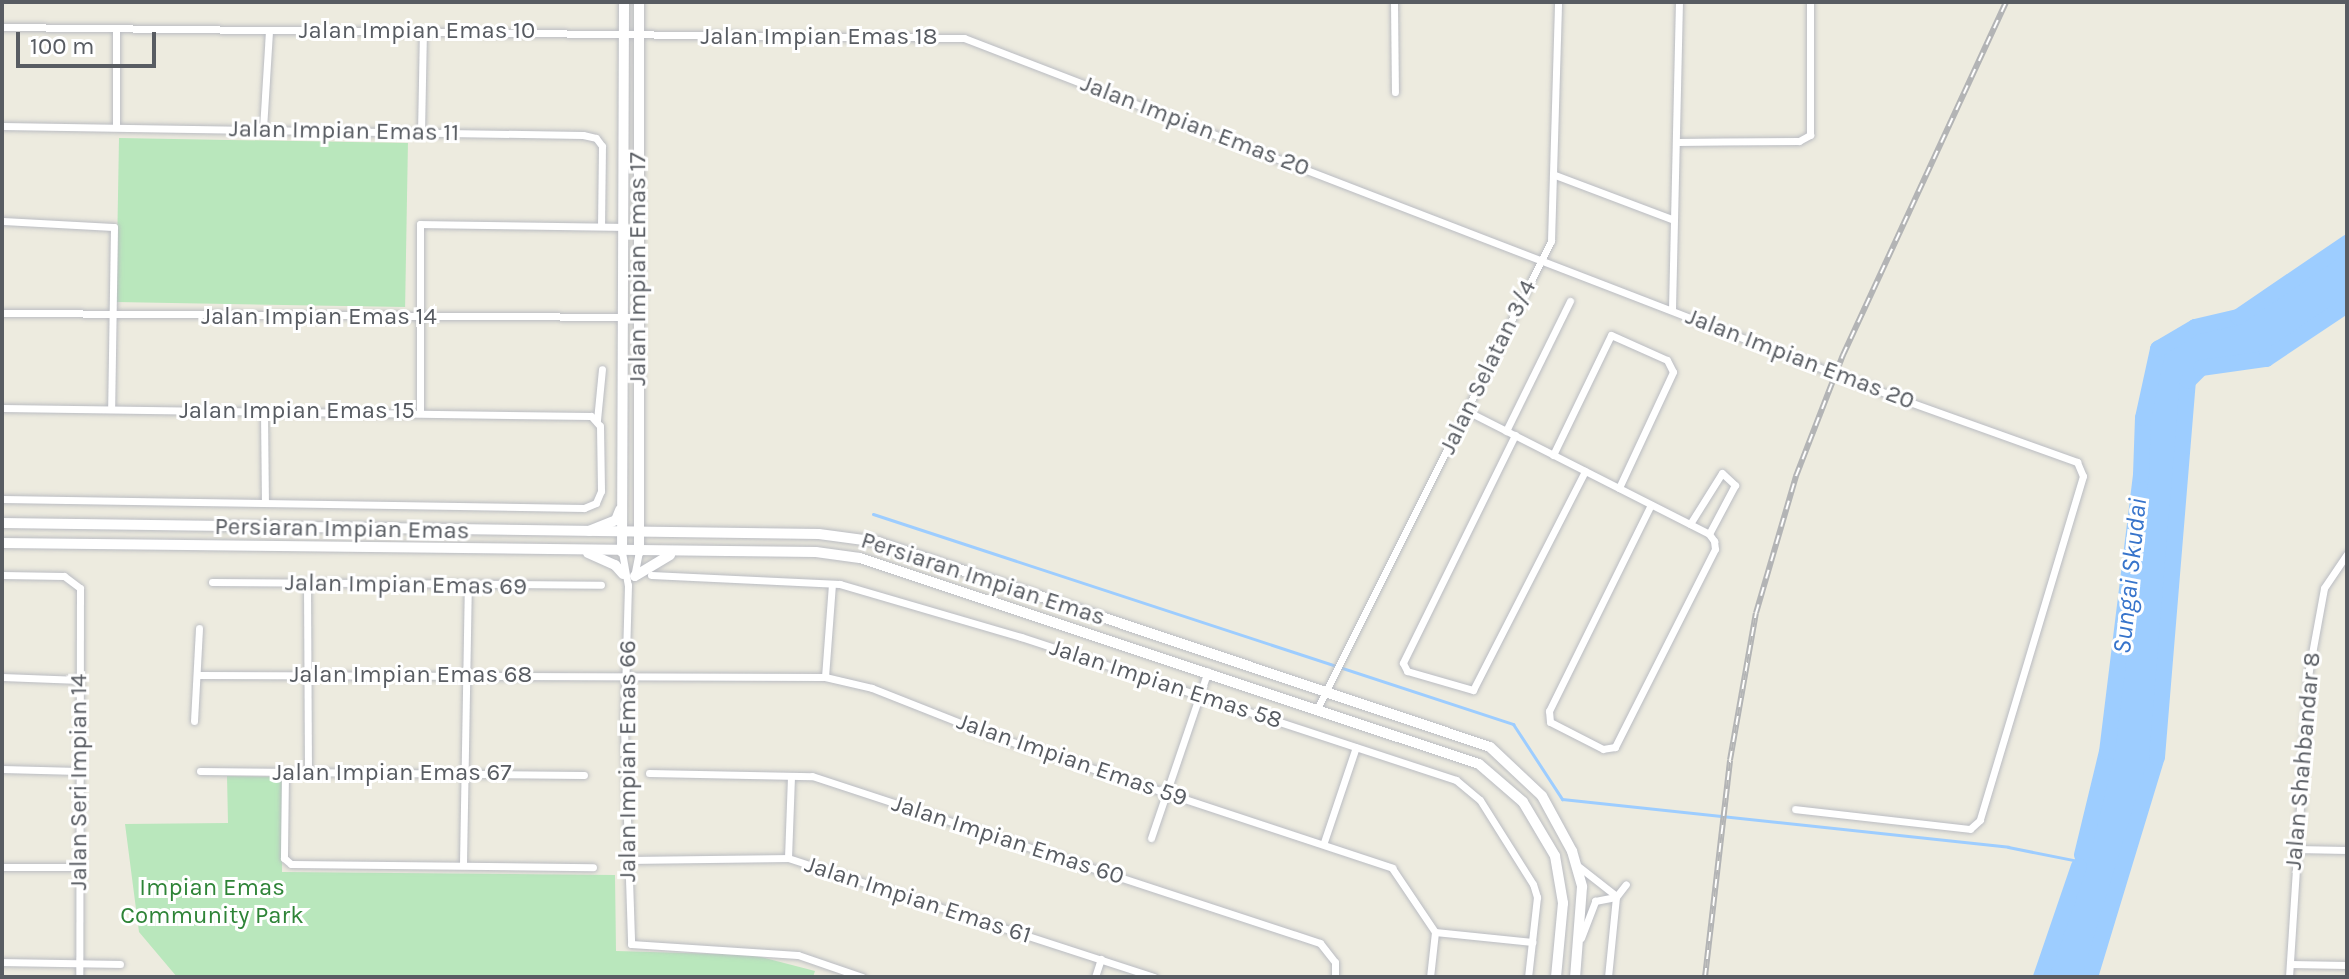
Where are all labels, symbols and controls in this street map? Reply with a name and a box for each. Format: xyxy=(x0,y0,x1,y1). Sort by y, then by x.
scale bar xyxy=(20,16,160,66)
street label: Jalan Impian Emas 10 xyxy=(299,17,535,45)
street label: Jalan Impian Emas 18 xyxy=(701,23,937,51)
text: 100 m xyxy=(30,32,95,60)
street label: Jalan Impian Emas 20 xyxy=(1077,69,1313,183)
street label: Jalan Impian Emas 11 xyxy=(229,115,459,147)
street label: Jalan Impian Emas 17 xyxy=(624,152,652,386)
street label: Jalan Selatan 3/4 xyxy=(1433,275,1543,459)
street label: Jalan Impian Emas 20 xyxy=(1682,302,1918,416)
street label: Jalan Impian Emas 14 xyxy=(201,303,437,331)
street label: Jalan Impian Emas 15 xyxy=(179,397,415,425)
water label: Sungai Skudai xyxy=(2106,496,2154,656)
street label: Persiaran Impian Emas xyxy=(214,512,470,546)
street label: Persiaran Impian Emas xyxy=(857,526,1109,632)
street label: Jalan Impian Emas 69 xyxy=(285,568,527,602)
street label: Jalan Impian Emas 58 xyxy=(1046,633,1286,735)
street label: Jalan Impian Emas 66 xyxy=(614,640,642,882)
street label: Jalan Shahbandar 8 xyxy=(2279,651,2327,871)
street label: Jalan Impian Emas 68 xyxy=(290,661,532,689)
street label: Jalan Seri Impian 14 xyxy=(65,674,93,890)
street label: Jalan Impian Emas 59 xyxy=(953,707,1191,813)
street label: Jalan Impian Emas 67 xyxy=(272,759,512,787)
street label: Jalan Impian Emas 60 xyxy=(888,789,1128,891)
street label: Jalan Impian Emas 61 xyxy=(801,850,1035,950)
park label: Impian Emas Community Park xyxy=(120,874,304,930)

